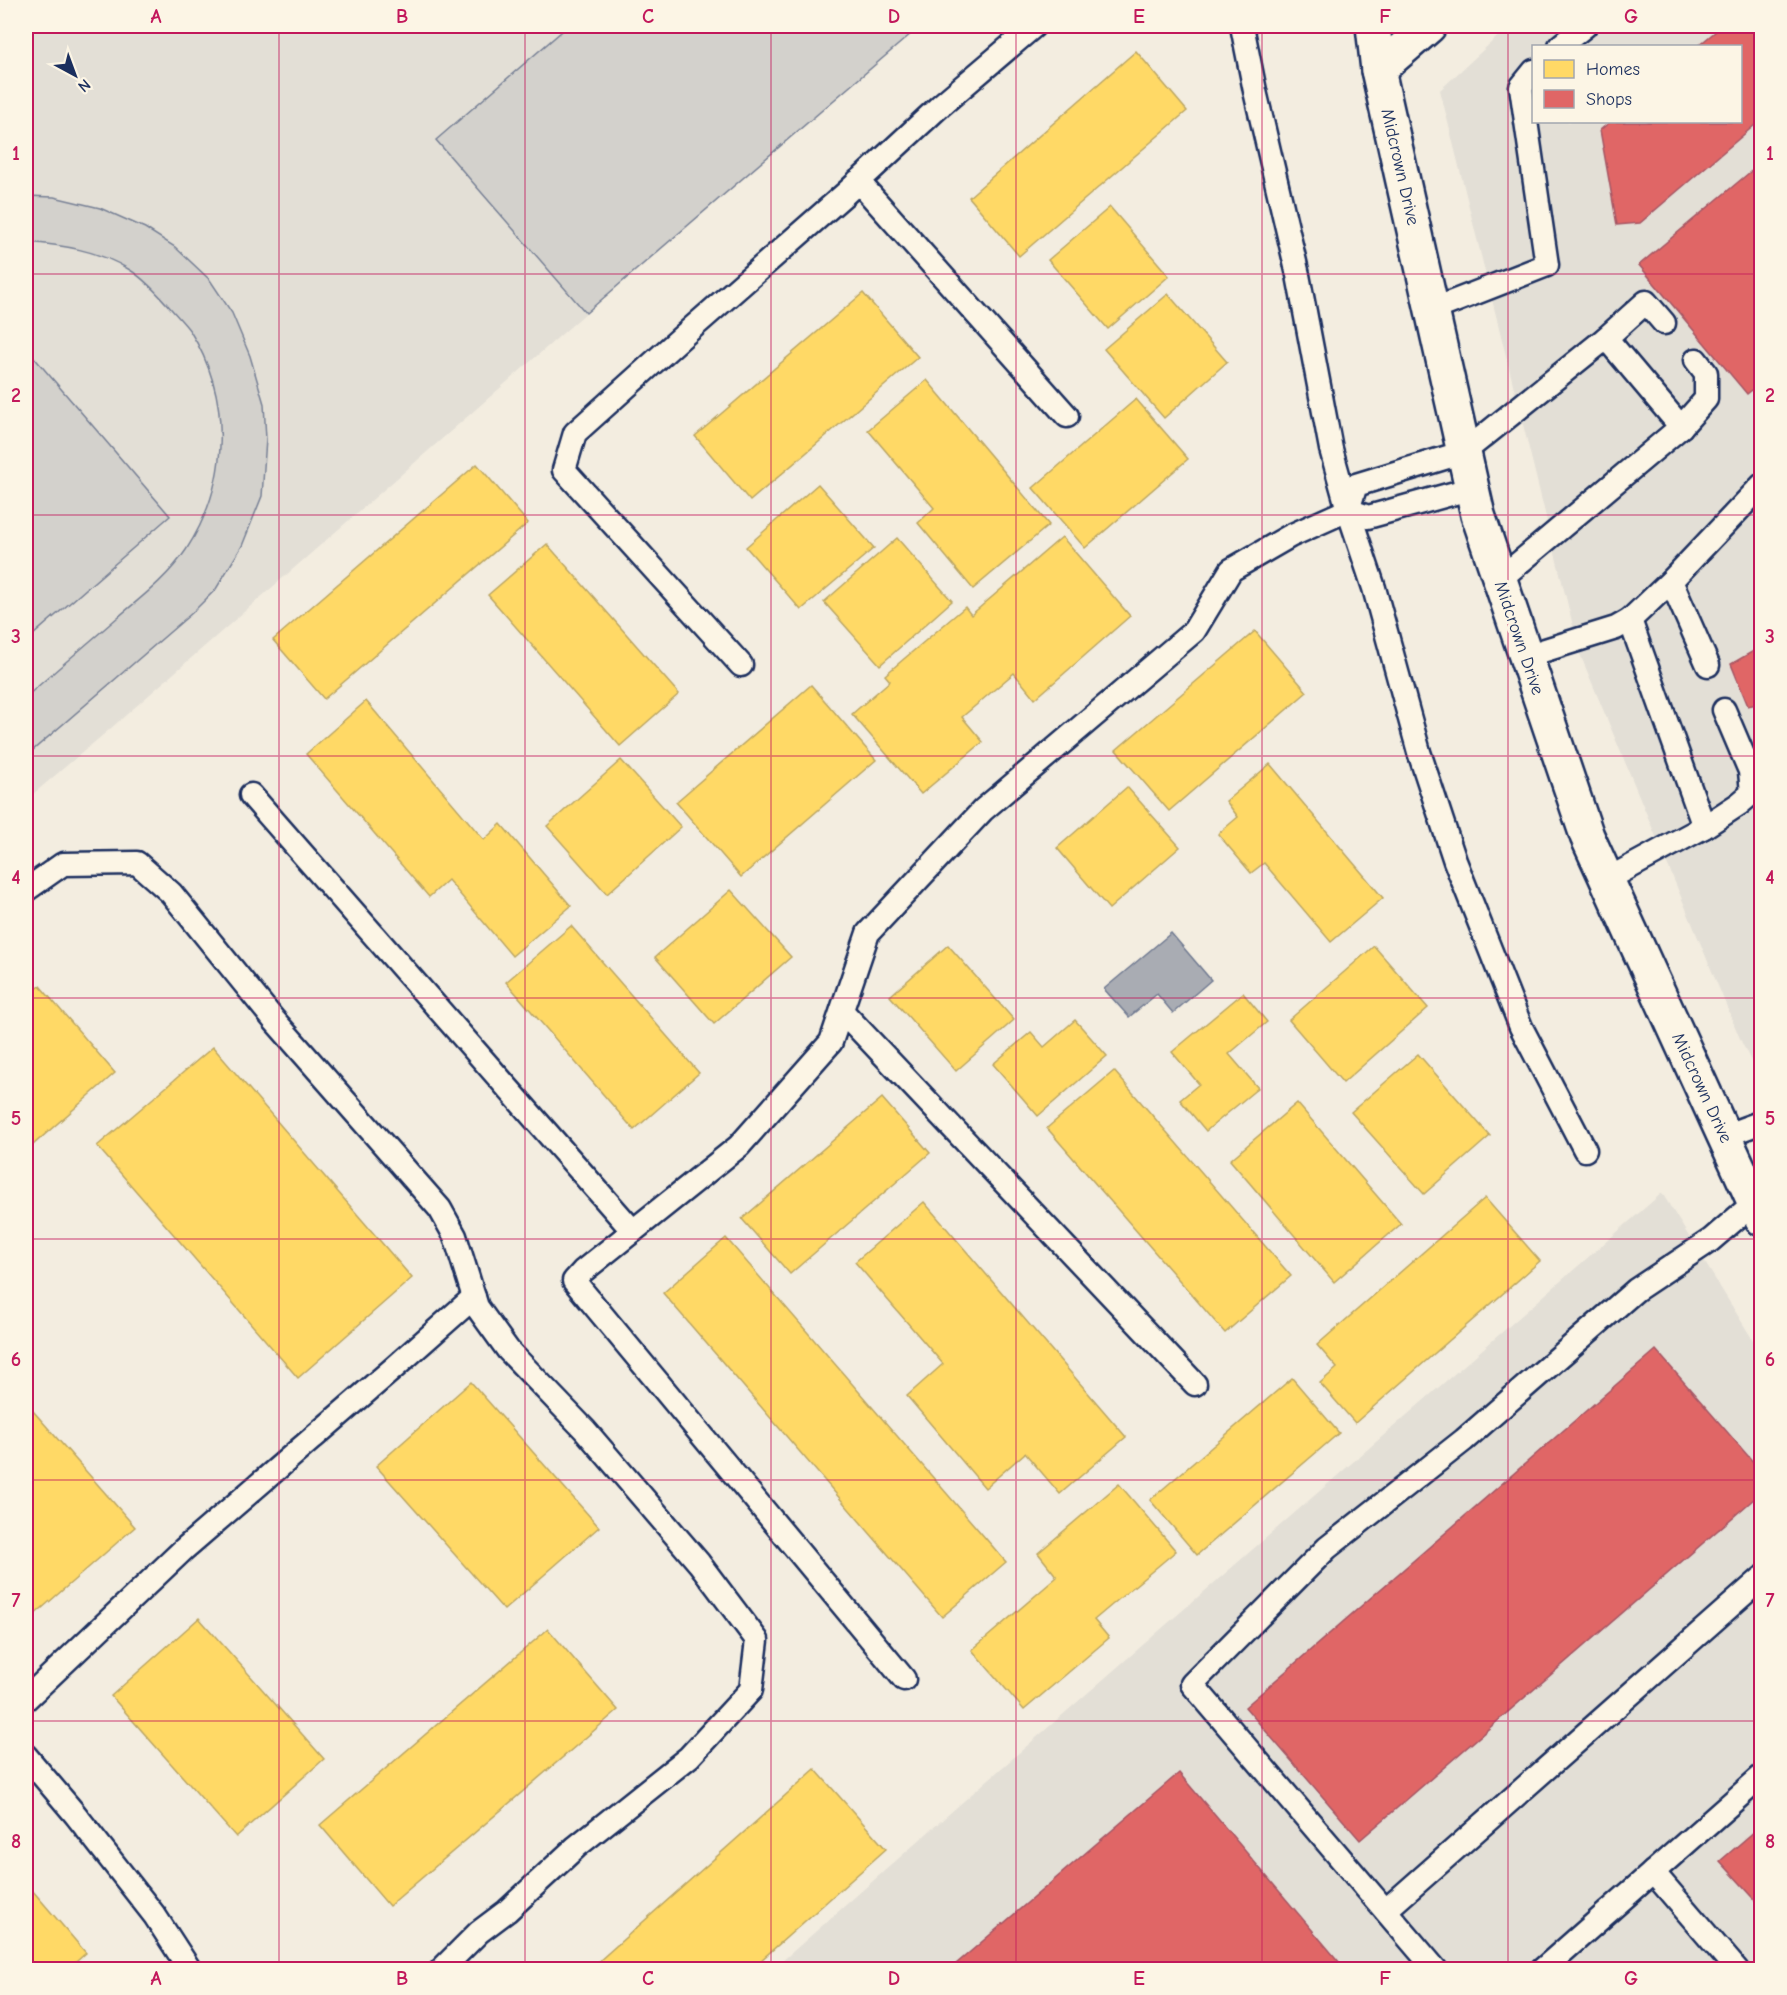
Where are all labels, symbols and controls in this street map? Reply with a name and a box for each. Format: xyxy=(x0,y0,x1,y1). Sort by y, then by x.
text: A xyxy=(150,5,162,28)
text: B xyxy=(396,5,408,28)
text: C xyxy=(642,5,654,28)
text: D xyxy=(888,5,900,28)
text: E xyxy=(1133,5,1145,28)
text: F xyxy=(1379,5,1391,28)
text: G xyxy=(1624,5,1638,28)
north arrow xyxy=(45,45,105,105)
legend xyxy=(1532,45,1742,123)
text: Homes xyxy=(1586,59,1640,80)
text: N xyxy=(74,75,94,96)
text: Shops xyxy=(1586,89,1632,110)
street label: Midcrown Drive xyxy=(1376,107,1424,227)
text: 1 xyxy=(12,142,20,165)
text: 1 xyxy=(1766,142,1774,165)
text: 2 xyxy=(11,384,21,407)
text: 2 xyxy=(1765,384,1775,407)
street label: Midcrown Drive xyxy=(1490,578,1548,698)
text: 3 xyxy=(11,625,21,648)
text: 3 xyxy=(1765,625,1775,648)
text: 4 xyxy=(11,866,21,889)
text: 4 xyxy=(1765,866,1775,889)
street label: Midcrown Drive xyxy=(1667,1030,1737,1146)
text: 5 xyxy=(11,1107,21,1130)
text: 5 xyxy=(1765,1107,1775,1130)
text: 6 xyxy=(11,1348,21,1371)
text: 6 xyxy=(1765,1348,1775,1371)
text: 7 xyxy=(12,1589,21,1612)
text: 7 xyxy=(1766,1589,1775,1612)
text: 8 xyxy=(11,1830,21,1853)
text: 8 xyxy=(1765,1830,1775,1853)
text: A xyxy=(150,1967,162,1990)
text: B xyxy=(396,1967,408,1990)
text: C xyxy=(642,1967,654,1990)
text: D xyxy=(888,1967,900,1990)
text: E xyxy=(1133,1967,1145,1990)
text: F xyxy=(1379,1967,1391,1990)
text: G xyxy=(1624,1967,1638,1990)

